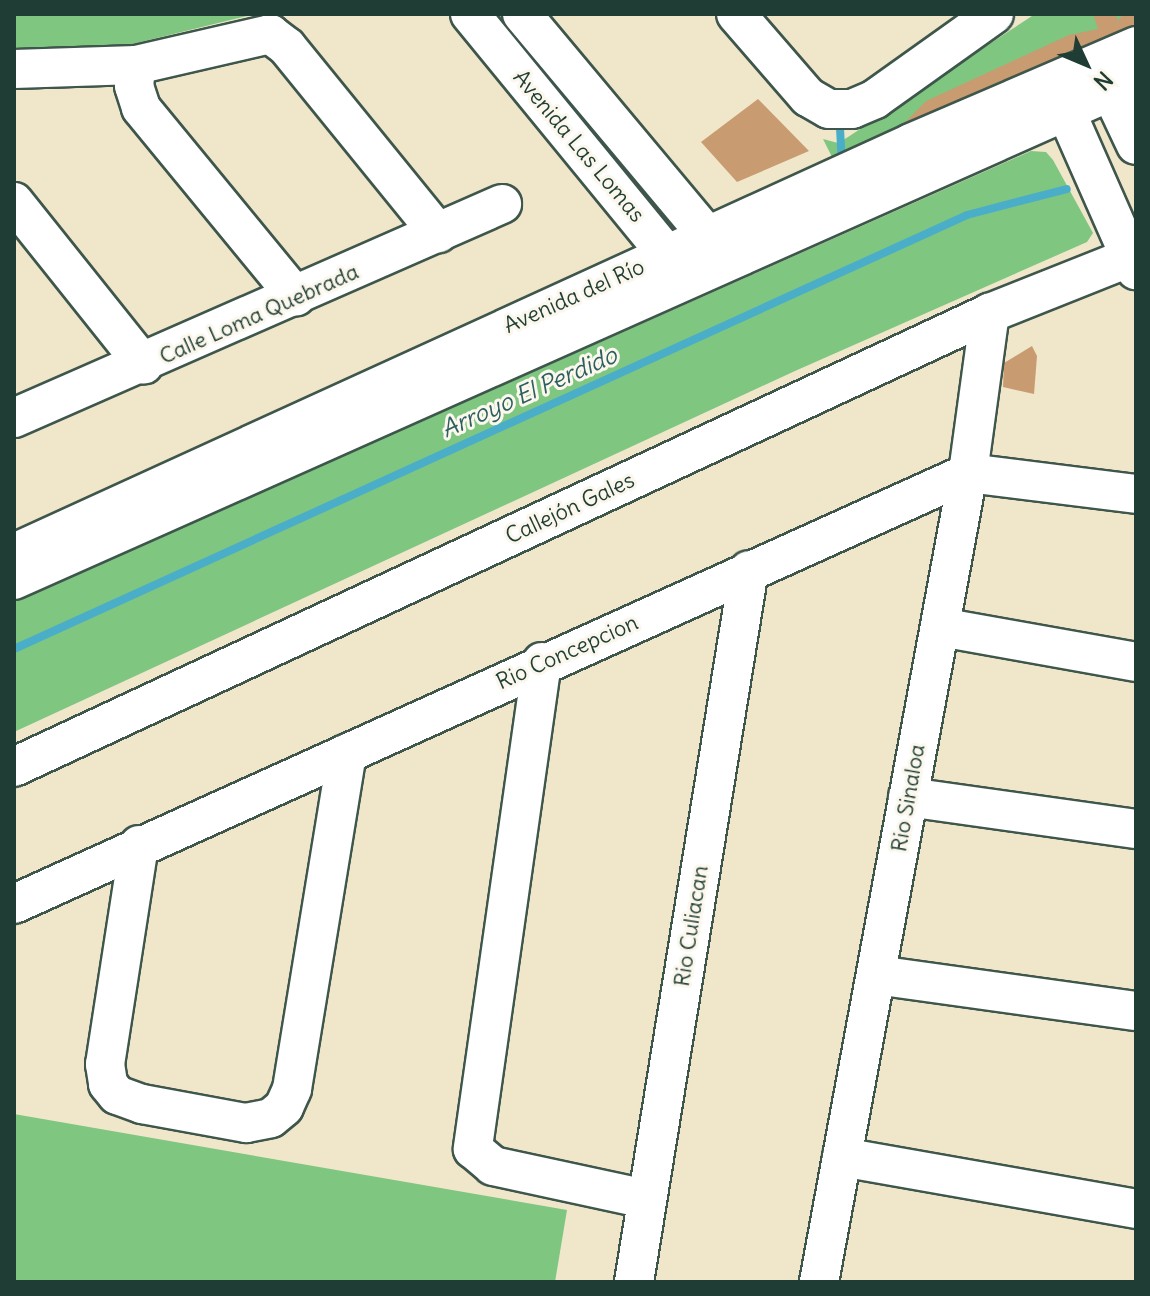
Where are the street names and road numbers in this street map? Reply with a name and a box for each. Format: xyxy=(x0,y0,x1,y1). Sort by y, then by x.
street label: Avenida Las Lomas xyxy=(508,65,650,227)
street label: Avenida del Río xyxy=(500,253,648,339)
street label: Calle Loma Quebrada xyxy=(155,258,363,370)
street label: Callejón Gales xyxy=(501,467,639,549)
street label: Rio Concepcion xyxy=(492,609,642,695)
street label: Rio Sinaloa xyxy=(886,742,930,854)
street label: Rio Culiacan xyxy=(668,864,714,988)

